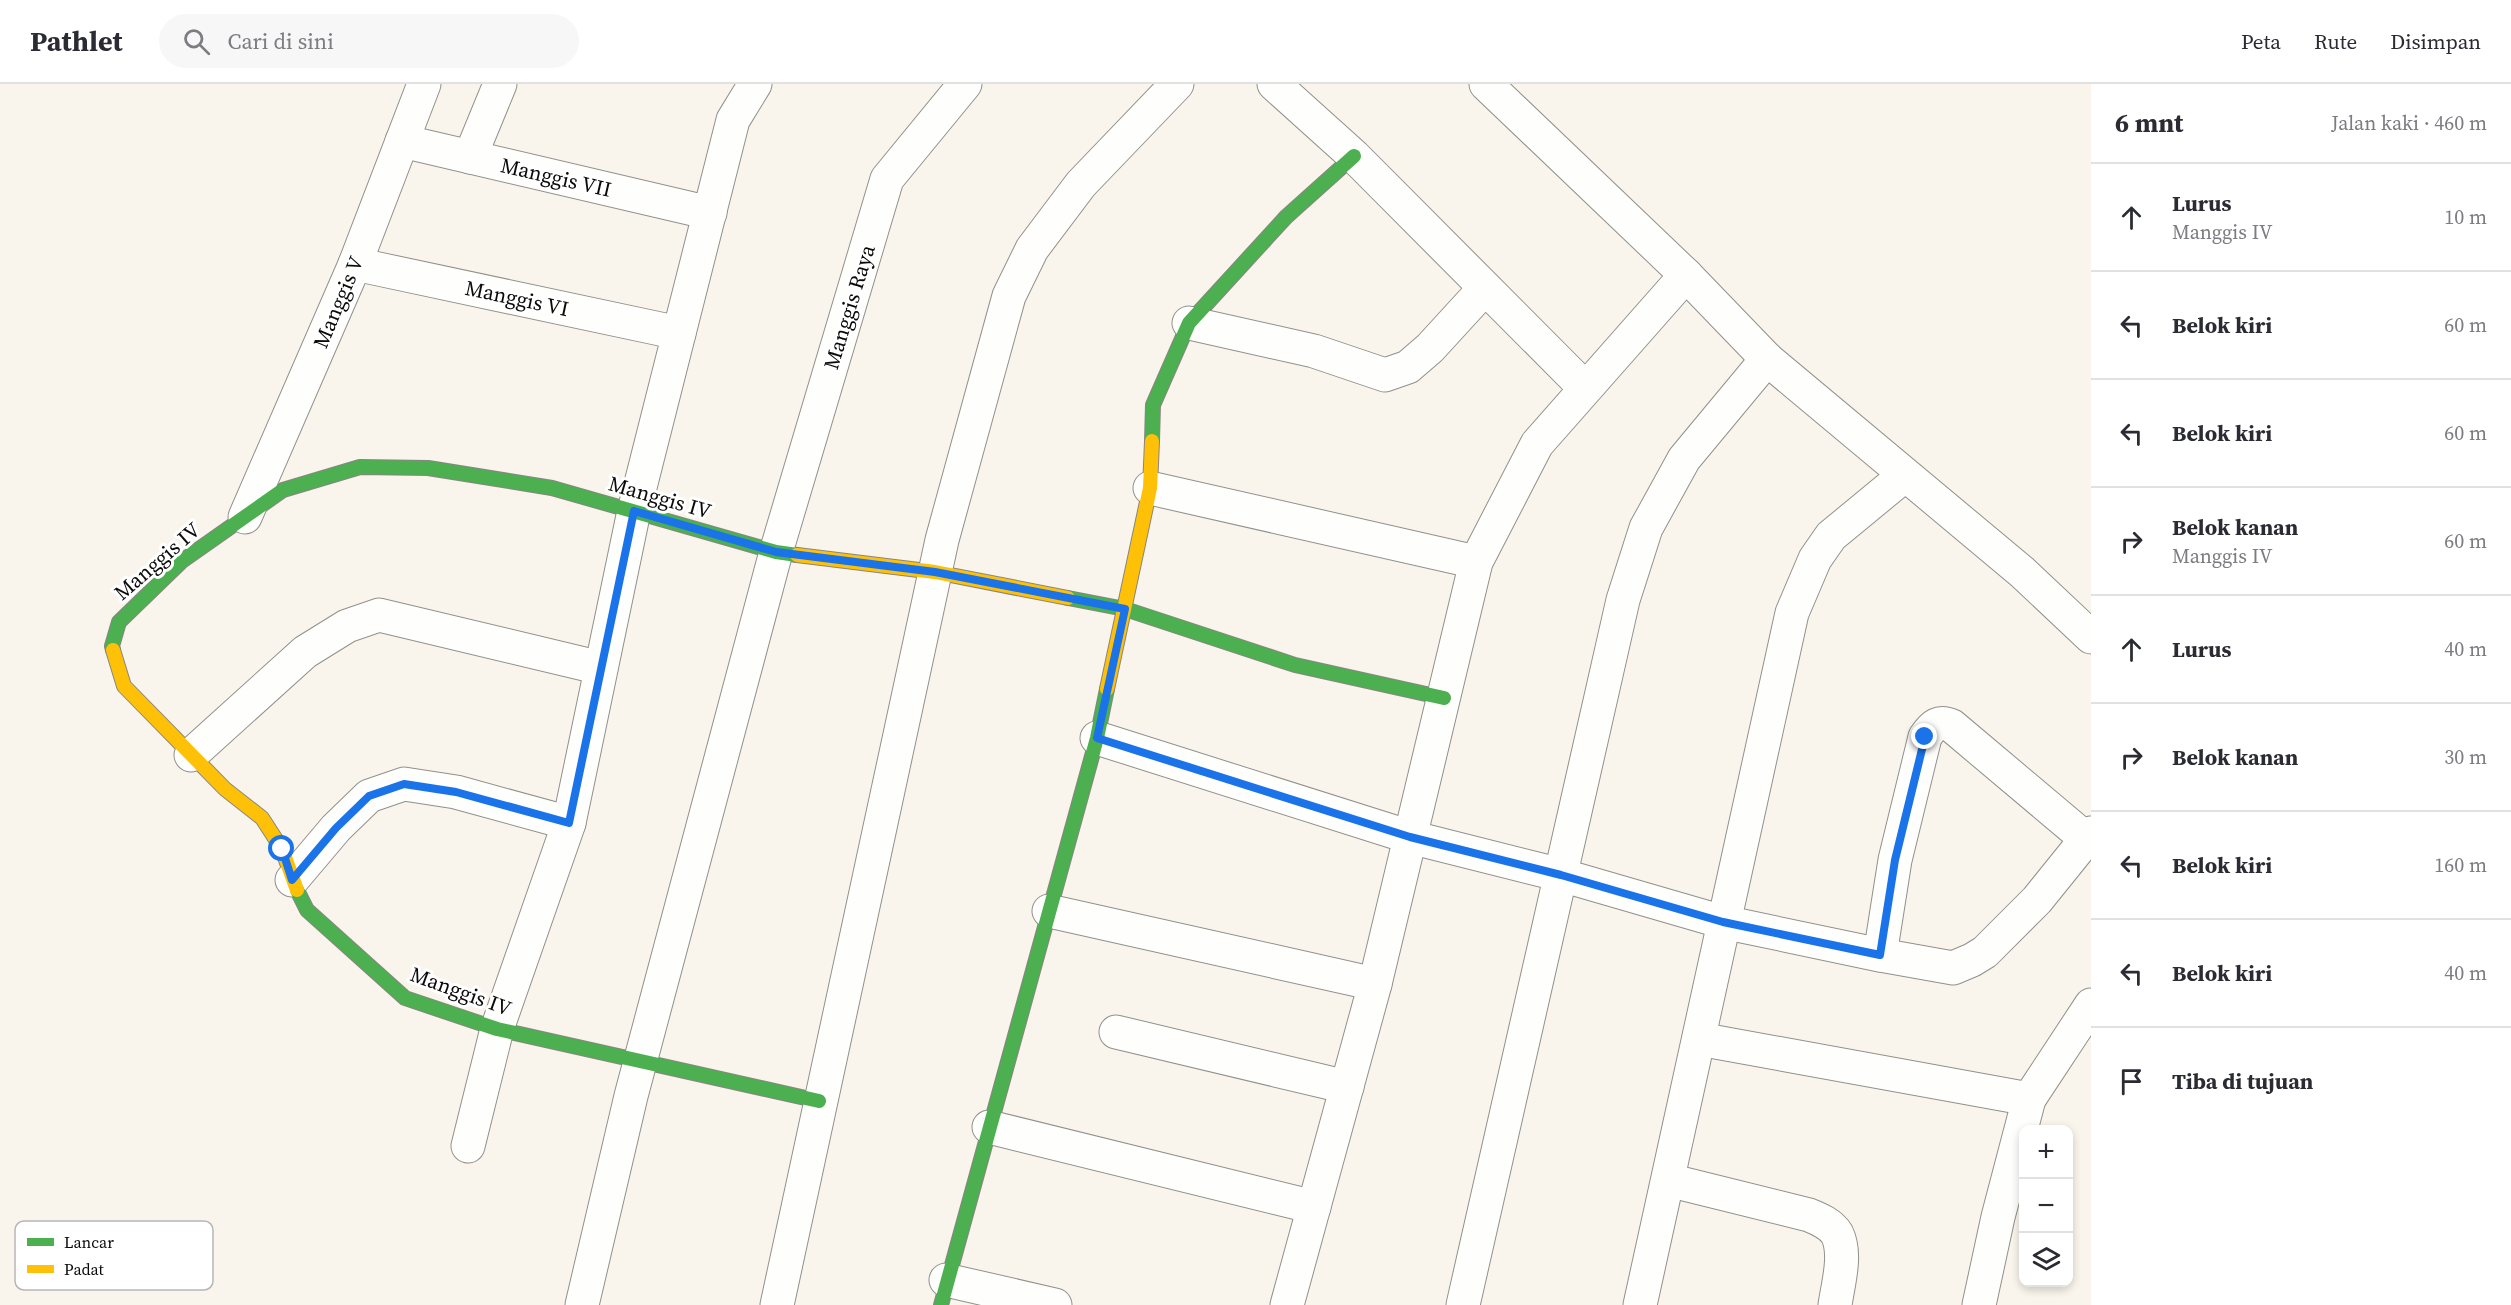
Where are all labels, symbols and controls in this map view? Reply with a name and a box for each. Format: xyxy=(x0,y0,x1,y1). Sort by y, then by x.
search box xyxy=(159,14,579,68)
text: Pathlet xyxy=(30,22,123,60)
icon: search xyxy=(180,25,213,58)
text: Cari di sini xyxy=(228,26,334,56)
text: Peta xyxy=(2241,27,2281,56)
text: Rute xyxy=(2314,27,2357,56)
text: Disimpan xyxy=(2390,27,2481,56)
text: 6 mnt xyxy=(2115,105,2183,141)
text: Jalan kaki · 460 m xyxy=(2331,109,2487,137)
street label: Manggis VII xyxy=(498,150,614,204)
text: Lurus xyxy=(2172,188,2231,218)
icon: ahead xyxy=(2115,201,2148,234)
text: 10 m xyxy=(2444,203,2487,231)
text: Manggis IV xyxy=(2172,218,2273,246)
street label: Manggis Raya xyxy=(816,241,882,373)
street label: Manggis V xyxy=(306,252,370,352)
street label: Manggis VI xyxy=(463,273,571,323)
icon: left xyxy=(2115,309,2148,342)
text: Belok kiri xyxy=(2172,310,2272,340)
text: 60 m xyxy=(2444,311,2487,339)
icon: left xyxy=(2115,417,2148,450)
text: Belok kiri xyxy=(2172,418,2272,448)
text: 60 m xyxy=(2444,419,2487,447)
street label: Manggis IV xyxy=(605,469,715,525)
text: Belok kanan xyxy=(2172,512,2298,542)
street label: Manggis IV xyxy=(108,515,206,607)
icon: right xyxy=(2115,525,2148,558)
text: 60 m xyxy=(2444,527,2487,555)
text: Manggis IV xyxy=(2172,542,2273,570)
icon: ahead xyxy=(2115,633,2148,666)
text: Lurus xyxy=(2172,634,2231,664)
text: 40 m xyxy=(2444,635,2487,663)
route end xyxy=(1911,723,1937,749)
icon: right xyxy=(2115,741,2148,774)
text: Belok kanan xyxy=(2172,742,2298,772)
text: 30 m xyxy=(2444,743,2487,771)
route start xyxy=(268,835,294,861)
icon: left xyxy=(2115,849,2148,882)
text: Belok kiri xyxy=(2172,850,2272,880)
text: 160 m xyxy=(2434,851,2487,879)
icon: left xyxy=(2115,957,2148,990)
text: Belok kiri xyxy=(2172,958,2272,988)
street label: Manggis IV xyxy=(406,959,516,1023)
text: 40 m xyxy=(2444,959,2487,987)
icon: arrive xyxy=(2115,1065,2148,1098)
text: Tiba di tujuan xyxy=(2172,1066,2313,1096)
map controls xyxy=(2019,1125,2073,1287)
button: + xyxy=(2019,1125,2073,1179)
button: − xyxy=(2019,1179,2073,1233)
legend xyxy=(15,1221,213,1290)
text: Lancar xyxy=(64,1231,114,1253)
button: layers xyxy=(2019,1233,2073,1287)
text: Padat xyxy=(64,1258,105,1280)

